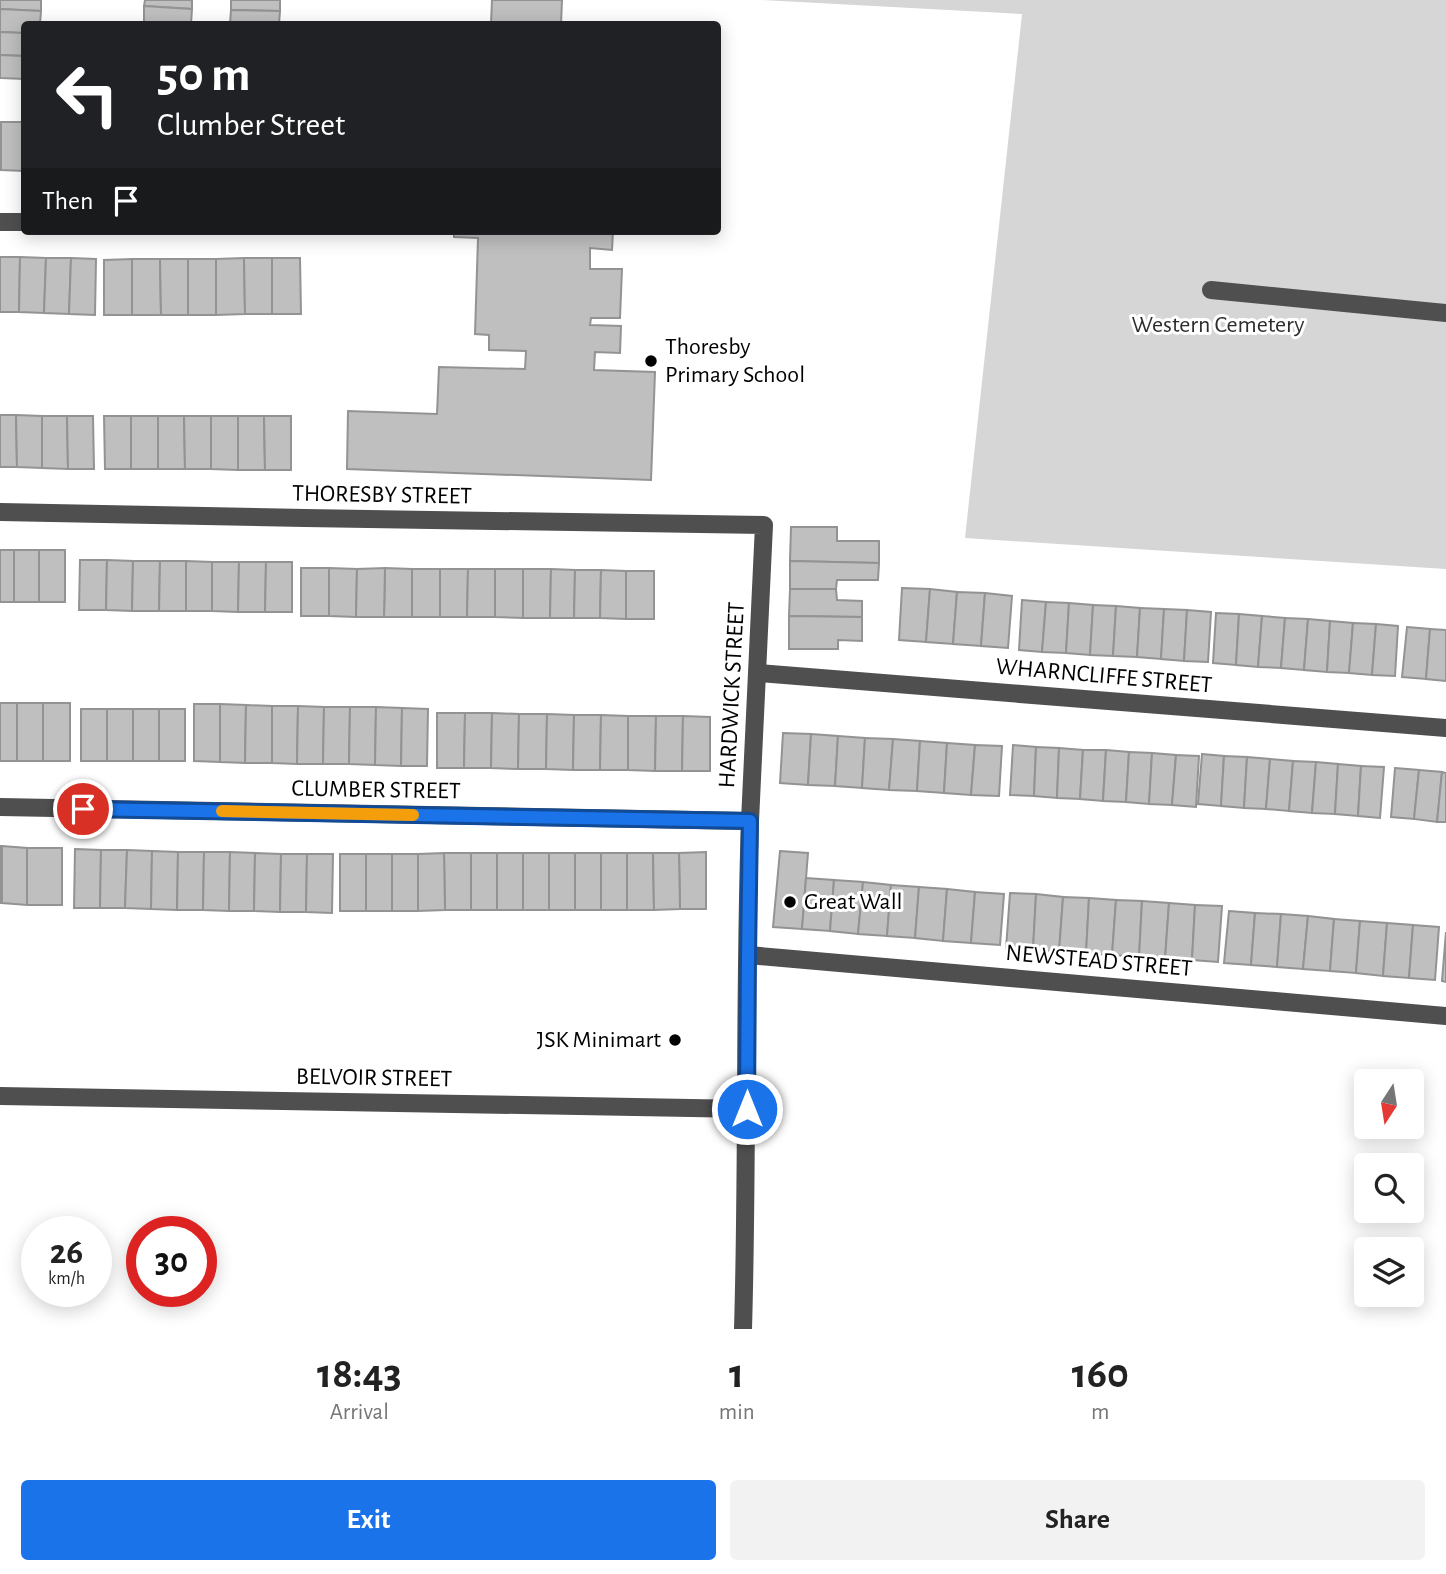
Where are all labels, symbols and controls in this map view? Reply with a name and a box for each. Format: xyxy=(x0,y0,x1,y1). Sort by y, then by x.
icon: left xyxy=(42,49,133,140)
text: 50 m xyxy=(157,51,251,100)
text: Clumber Street xyxy=(157,109,345,141)
icon: arrive xyxy=(107,182,145,220)
text: Then xyxy=(42,188,93,214)
park label: Western Cemetery xyxy=(1132,313,1304,337)
place label: Thoresby Primary School xyxy=(665,335,805,387)
marker: Thoresby Primary School xyxy=(643,353,659,369)
street label: THORESBY STREET xyxy=(292,481,472,509)
street label: HARDWICK STREET xyxy=(715,601,749,789)
street label: WHARNCLIFFE STREET xyxy=(995,655,1213,697)
street label: CLUMBER STREET xyxy=(291,777,461,803)
pin xyxy=(53,779,113,839)
icon: arrive xyxy=(64,790,102,828)
place label: Great Wall xyxy=(804,890,903,914)
marker: Great Wall xyxy=(782,894,798,910)
street label: NEWSTEAD STREET xyxy=(1005,941,1194,981)
place label: JSK Minimart xyxy=(537,1028,661,1052)
marker: JSK Minimart xyxy=(667,1032,683,1048)
street label: BELVOIR STREET xyxy=(296,1065,453,1091)
north arrow xyxy=(1354,1069,1424,1139)
map controls xyxy=(1354,1069,1424,1307)
position arrow xyxy=(710,1072,784,1146)
button: search xyxy=(1354,1153,1424,1223)
speed limit sign: 30 xyxy=(126,1216,217,1307)
text: 26 xyxy=(50,1235,83,1270)
button: layers xyxy=(1354,1237,1424,1307)
text: km/h xyxy=(48,1270,85,1288)
text: 18:43 xyxy=(317,1353,402,1395)
text: 1 xyxy=(729,1353,744,1395)
text: 160 xyxy=(1072,1353,1129,1395)
text: Arrival xyxy=(330,1401,389,1424)
text: min xyxy=(719,1401,755,1424)
text: m xyxy=(1091,1401,1109,1424)
button: Exit xyxy=(21,1480,716,1560)
button: Share xyxy=(730,1480,1425,1560)

